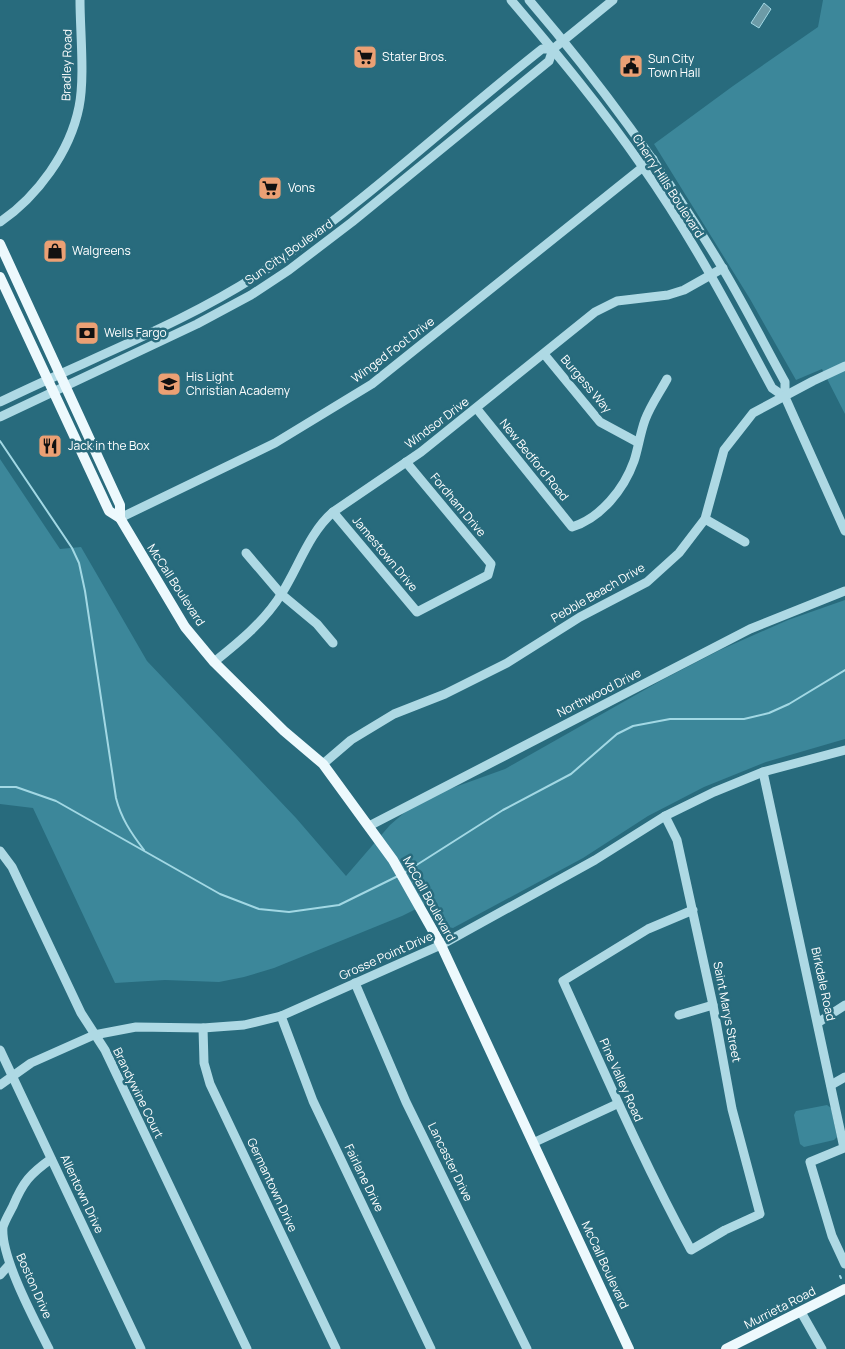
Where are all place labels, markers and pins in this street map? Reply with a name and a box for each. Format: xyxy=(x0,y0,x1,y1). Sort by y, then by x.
supermarket icon: Stater Bros. xyxy=(352,44,378,70)
place label: Stater Bros. xyxy=(382,48,447,65)
place label: Sun City Town Hall xyxy=(648,50,700,81)
public building icon: Sun City Town Hall xyxy=(618,53,644,79)
supermarket icon: Vons xyxy=(257,175,283,201)
place label: Vons xyxy=(288,179,315,196)
shop icon: Walgreens xyxy=(42,238,68,264)
place label: Walgreens xyxy=(72,242,131,259)
bank icon: Wells Fargo xyxy=(74,320,100,346)
place label: Wells Fargo xyxy=(104,324,167,341)
place label: His Light Christian Academy xyxy=(186,368,291,399)
school or university icon: His Light Christian Academy xyxy=(156,371,182,397)
restaurant icon: Jack in the Box xyxy=(37,433,63,459)
place label: Jack in the Box xyxy=(68,437,150,454)

